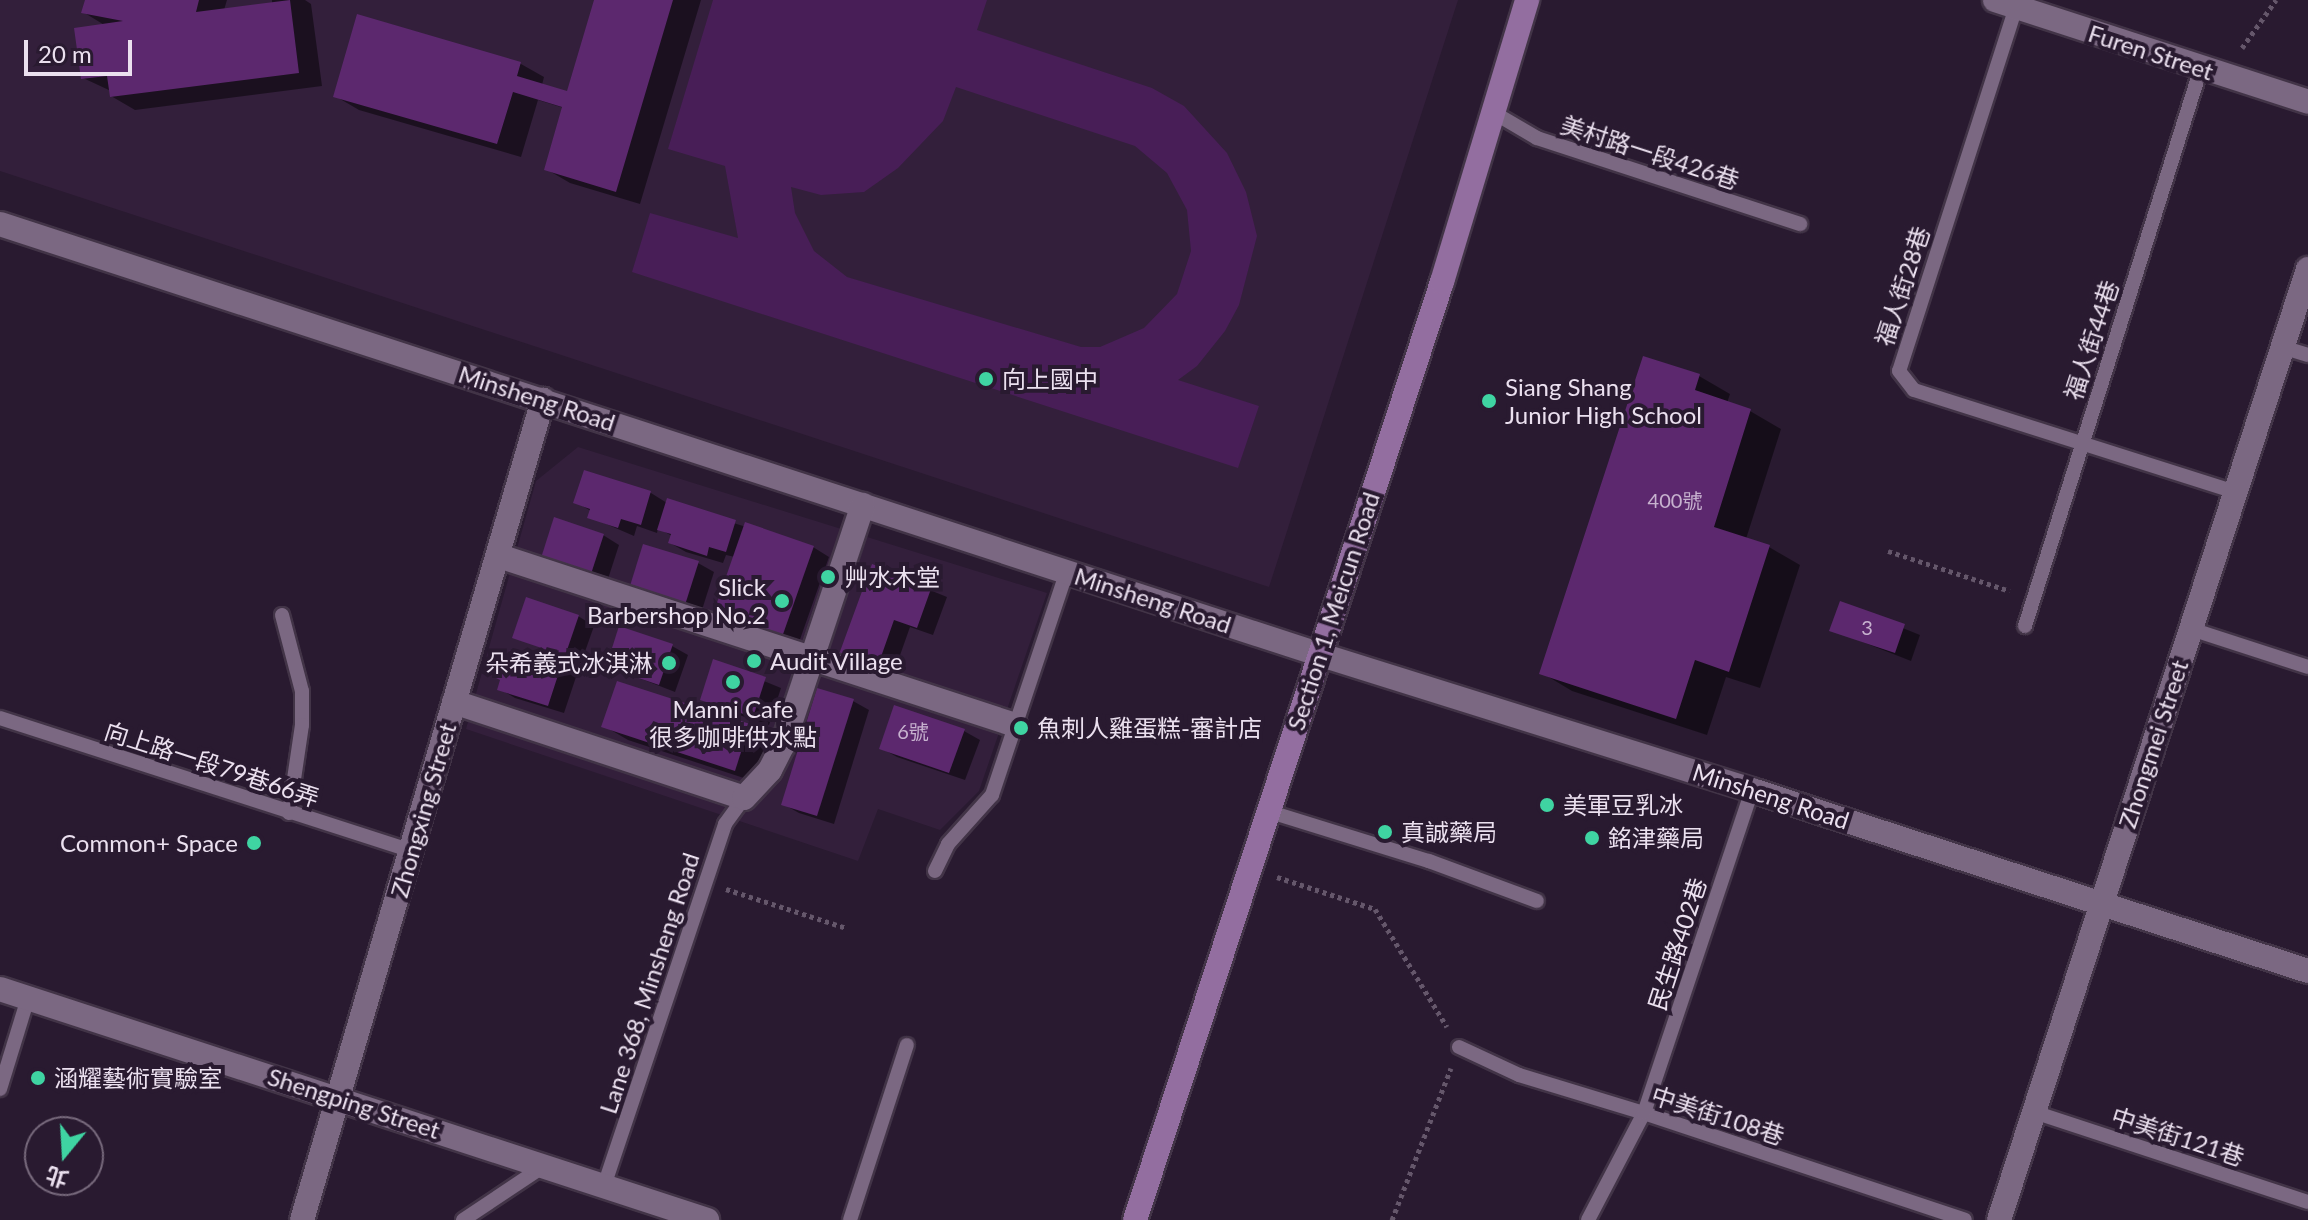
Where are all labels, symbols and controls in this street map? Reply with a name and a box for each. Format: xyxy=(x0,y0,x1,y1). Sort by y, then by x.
street label: Furen Street xyxy=(2085,18,2217,86)
scale bar xyxy=(28,24,136,74)
text: 20 m xyxy=(38,39,92,68)
street label: 美村路一段426巷 xyxy=(1557,110,1743,194)
street label: 福人街28巷 xyxy=(1869,223,1935,349)
street label: 福人街44巷 xyxy=(2058,277,2124,403)
street label: Minsheng Road xyxy=(455,359,619,437)
place label: 向上國中 xyxy=(1002,365,1098,393)
marker: 向上國中 xyxy=(977,370,995,388)
place label: Siang Shang Junior High School xyxy=(1505,373,1702,429)
marker: Siang Shang Junior High School xyxy=(1480,392,1498,410)
street label: Section 1, Meicun Road xyxy=(1281,488,1385,734)
house number: 400號 xyxy=(1648,488,1702,512)
street label: Minsheng Road xyxy=(1071,561,1235,639)
place label: 艸水木堂 xyxy=(844,563,940,591)
marker: 艸水木堂 xyxy=(819,568,837,586)
place label: Slick Barbershop No.2 xyxy=(587,573,766,629)
marker: Slick Barbershop No.2 xyxy=(773,592,791,610)
house number: 3 xyxy=(1861,615,1873,639)
place label: Audit Village xyxy=(770,647,903,675)
place label: 朵希義式冰淇淋 xyxy=(485,649,653,677)
marker: Audit Village xyxy=(745,652,763,670)
marker: 朵希義式冰淇淋 xyxy=(660,654,678,672)
street label: Zhongmei Street xyxy=(2112,656,2194,832)
marker: Manni Cafe 很多咖啡供水點 xyxy=(724,673,742,691)
place label: Manni Cafe 很多咖啡供水點 xyxy=(649,695,817,751)
place label: 魚刺人雞蛋糕-審計店 xyxy=(1037,714,1262,742)
street label: 向上路一段79巷66弄 xyxy=(101,716,323,812)
street label: Zhongxing Street xyxy=(384,719,462,901)
house number: 6號 xyxy=(897,719,929,743)
marker: 魚刺人雞蛋糕-審計店 xyxy=(1012,719,1030,737)
street label: Minsheng Road xyxy=(1689,757,1853,835)
place label: 美軍豆乳冰 xyxy=(1563,791,1683,819)
marker: 美軍豆乳冰 xyxy=(1538,796,1556,814)
place label: 真誠藥局 xyxy=(1401,818,1497,846)
marker: 真誠藥局 xyxy=(1376,823,1394,841)
place label: 銘津藥局 xyxy=(1608,824,1704,852)
place label: Common+ Space xyxy=(60,829,238,857)
marker: 銘津藥局 xyxy=(1583,829,1601,847)
marker: Common+ Space xyxy=(245,834,263,852)
street label: Lane 368, Minsheng Road xyxy=(593,849,705,1117)
street label: 民生路402巷 xyxy=(1642,874,1712,1014)
street label: Shengping Street xyxy=(264,1062,444,1144)
place label: 涵耀藝術實驗室 xyxy=(54,1064,222,1092)
marker: 涵耀藝術實驗室 xyxy=(29,1069,47,1087)
street label: 中美街108巷 xyxy=(1648,1080,1788,1150)
street label: 中美街121巷 xyxy=(2108,1101,2248,1171)
north arrow xyxy=(24,1116,104,1196)
text: 北 xyxy=(42,1161,72,1194)

